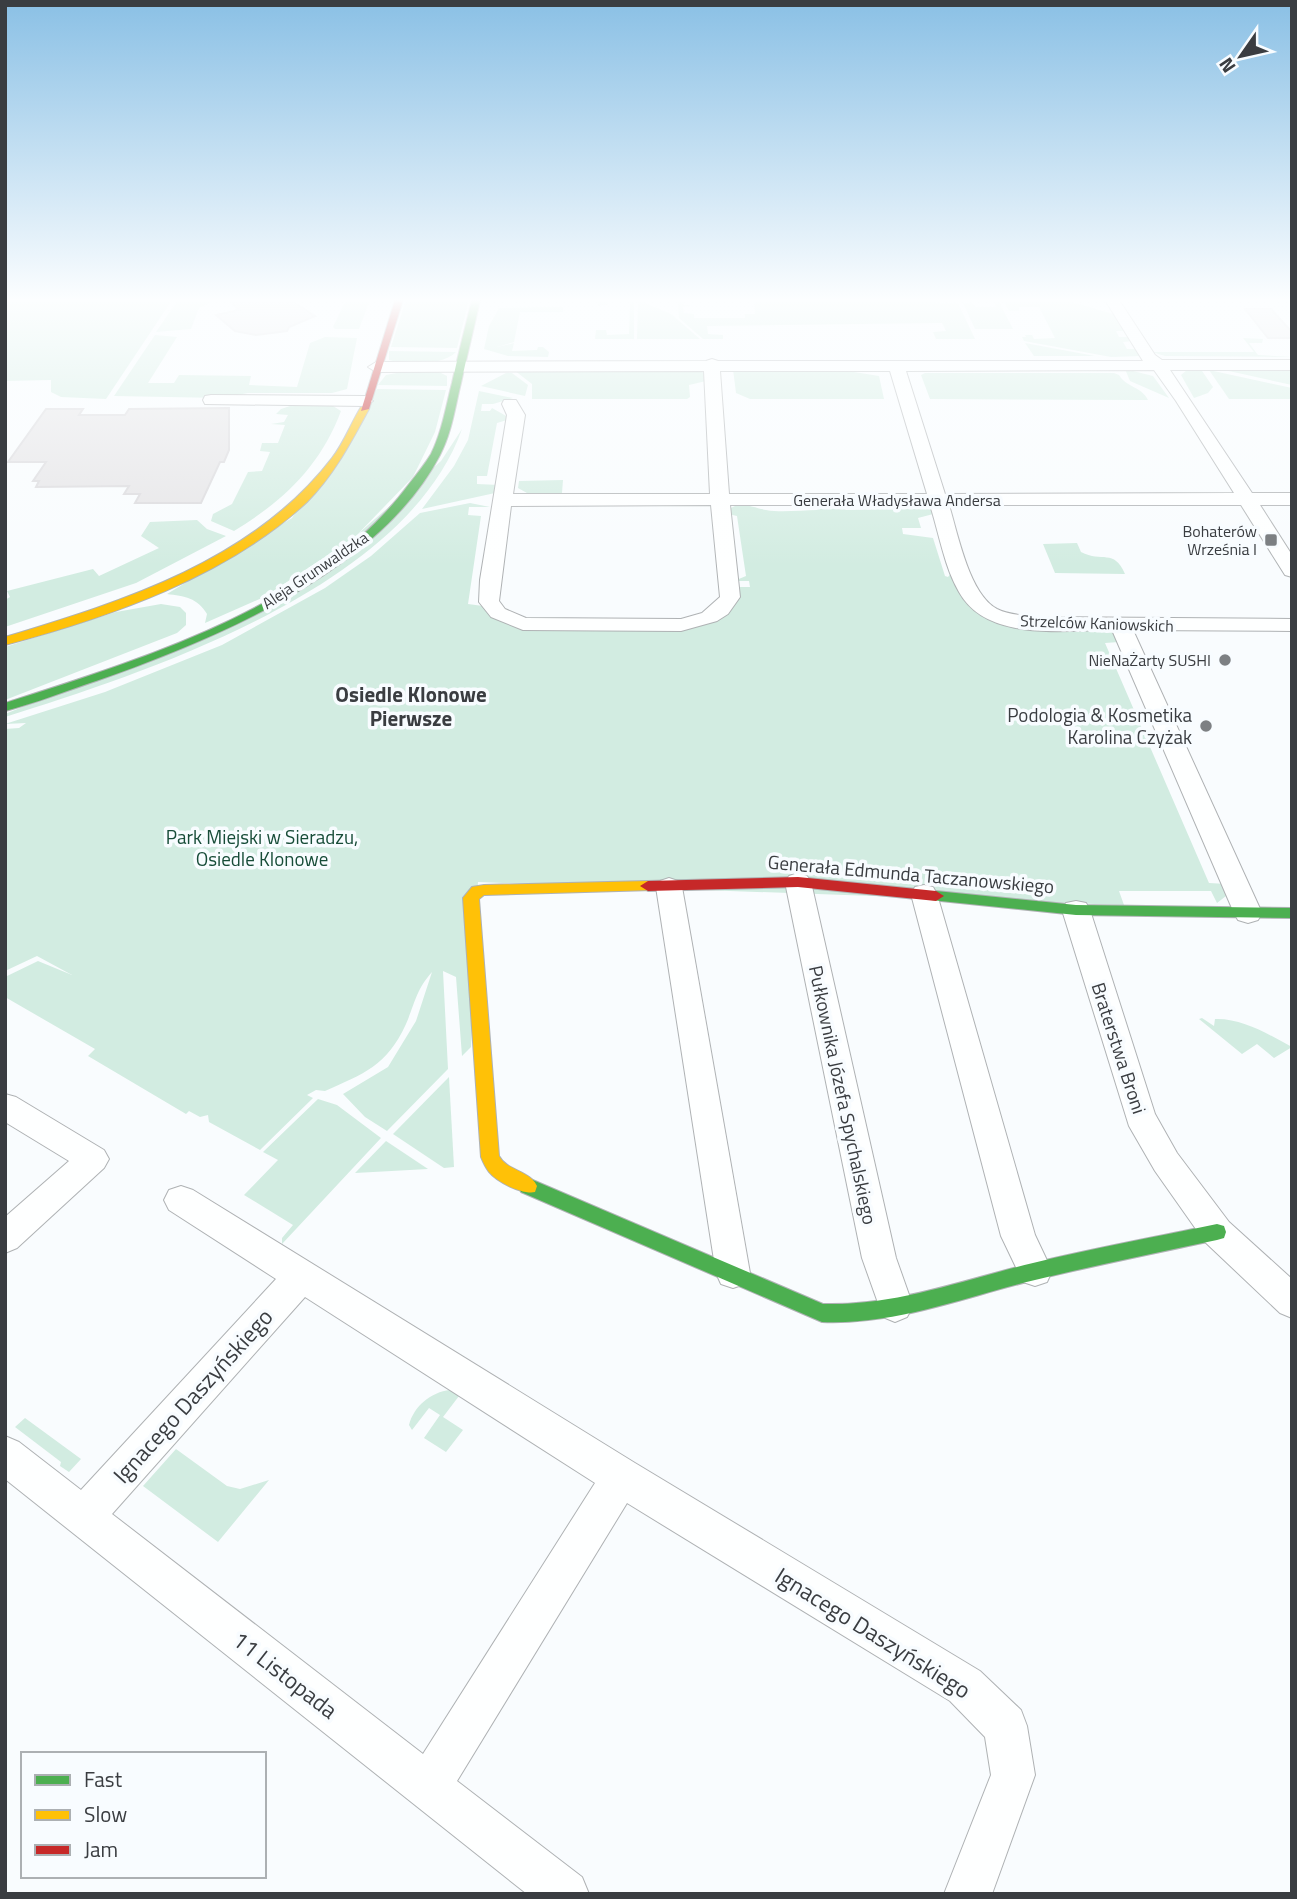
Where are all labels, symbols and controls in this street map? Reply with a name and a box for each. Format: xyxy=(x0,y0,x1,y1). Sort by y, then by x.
north arrow xyxy=(1206,21,1276,91)
text: N xyxy=(1211,52,1242,79)
street label: Generała Władysława Andersa xyxy=(793,488,1001,512)
place label: Bohaterów Września I xyxy=(1182,519,1257,561)
street label: Aleja Grunwaldzka xyxy=(257,525,373,615)
marker: Bohaterów Września I xyxy=(1263,532,1279,548)
street label: Strzelców Kaniowskich xyxy=(1020,608,1174,638)
place label: NieNaŻarty SUSHI xyxy=(1088,648,1211,672)
marker: NieNaŻarty SUSHI xyxy=(1217,652,1233,668)
district label: Osiedle Klonowe Pierwsze xyxy=(335,678,487,734)
place label: Podologia & Kosmetika Karolina Czyżak xyxy=(1007,700,1192,751)
marker: Podologia & Kosmetika Karolina Czyżak xyxy=(1198,718,1214,734)
park label: Park Miejski w Sieradzu, Osiedle Klonowe xyxy=(166,822,358,873)
street label: Generała Edmunda Taczanowskiego xyxy=(767,847,1055,900)
street label: Pułkownika Józefa Spychalskiego xyxy=(802,963,885,1227)
street label: Braterstwa Broni xyxy=(1085,978,1154,1117)
street label: Ignacego Daszyńskiego xyxy=(104,1300,281,1491)
street label: Ignacego Daszyńskiego xyxy=(769,1558,978,1707)
street label: 11 Listopada xyxy=(225,1622,346,1727)
legend xyxy=(21,1752,266,1878)
text: Fast xyxy=(84,1763,123,1795)
text: Slow xyxy=(84,1798,127,1830)
text: Jam xyxy=(84,1833,118,1865)

